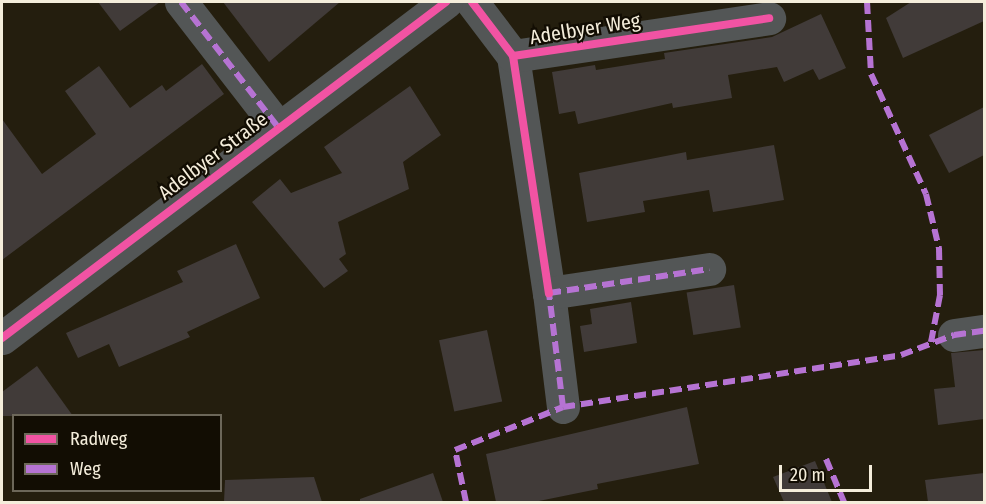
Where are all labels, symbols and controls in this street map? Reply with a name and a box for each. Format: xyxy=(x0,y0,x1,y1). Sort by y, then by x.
street label: Adelbyer Weg xyxy=(528,8,642,50)
street label: Adelbyer Straße xyxy=(154,107,272,205)
legend xyxy=(12,414,222,492)
text: Radweg xyxy=(70,428,127,450)
scale bar xyxy=(782,453,875,491)
text: Weg xyxy=(70,458,101,480)
text: 20 m xyxy=(790,464,825,486)

